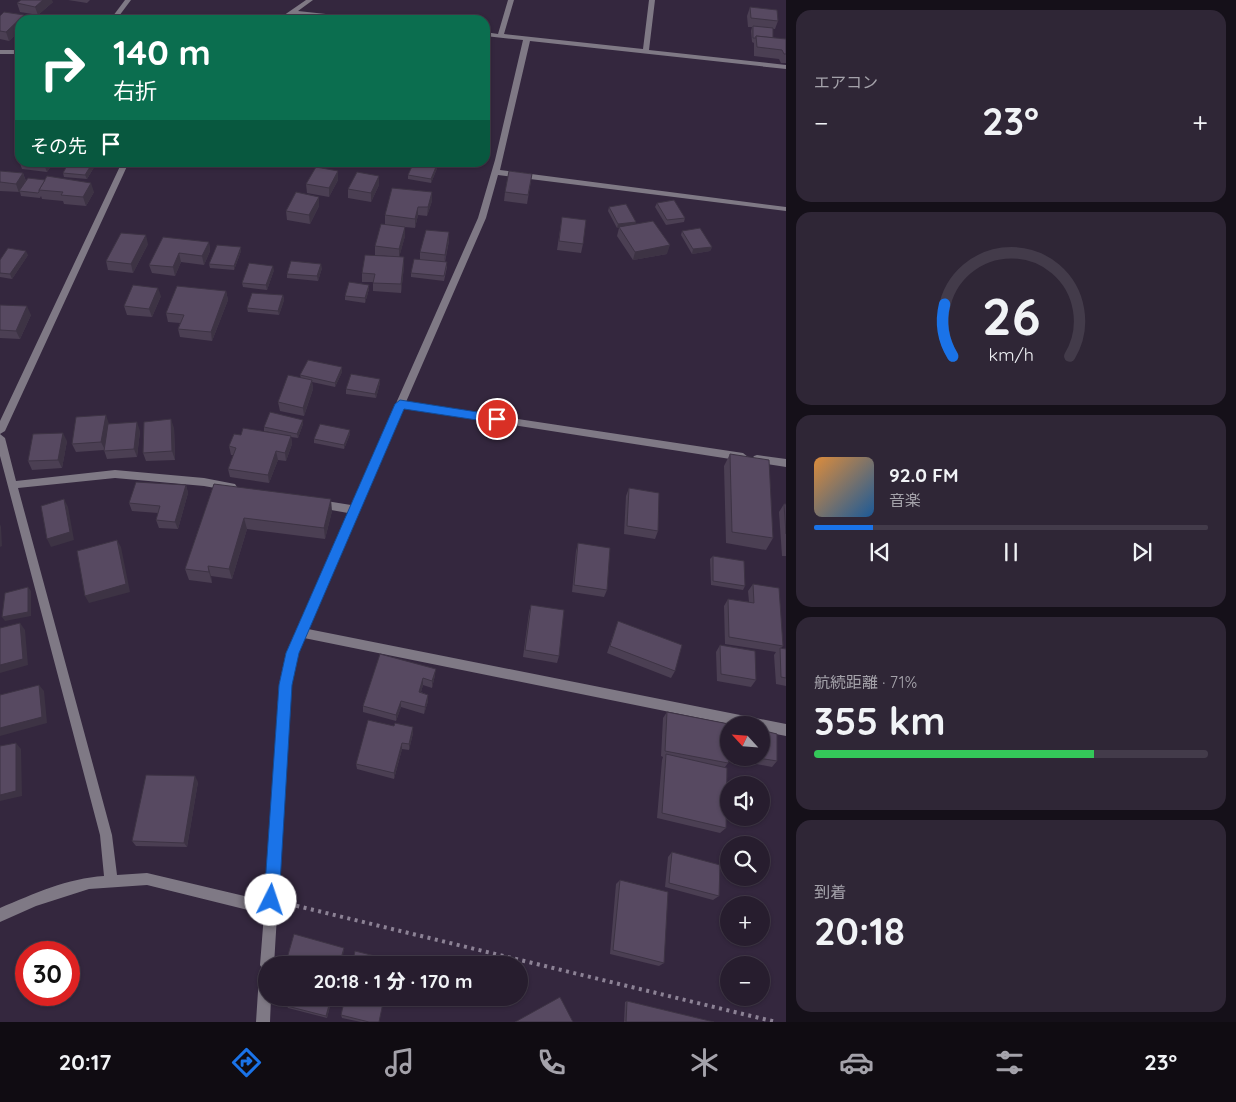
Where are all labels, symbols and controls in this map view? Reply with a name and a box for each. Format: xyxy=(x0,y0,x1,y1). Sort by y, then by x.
text: 140 m xyxy=(113,30,211,74)
icon: right xyxy=(30,35,95,100)
text: エアコン xyxy=(814,72,878,92)
text: 右折 xyxy=(113,77,157,105)
text: 23° xyxy=(982,97,1039,145)
text: − xyxy=(814,105,829,140)
text: + xyxy=(1192,105,1208,140)
icon: arrive xyxy=(97,130,125,158)
text: その先 xyxy=(30,134,87,158)
text: 26 xyxy=(982,283,1040,348)
text: km/h xyxy=(988,343,1034,365)
pin xyxy=(476,398,518,440)
icon: arrive xyxy=(483,405,511,433)
text: 92.0 FM xyxy=(889,463,959,487)
text: 音楽 xyxy=(889,490,921,510)
icon: previous xyxy=(866,538,894,566)
icon: pause xyxy=(997,538,1025,566)
icon: next xyxy=(1128,538,1156,566)
text: 航続距離 · 71% xyxy=(814,672,917,692)
text: 355 km xyxy=(814,697,945,745)
north arrow xyxy=(720,716,770,766)
map controls xyxy=(720,716,770,1006)
button: sound xyxy=(720,776,770,826)
button: search xyxy=(720,836,770,886)
position arrow xyxy=(244,873,296,925)
text: 到着 xyxy=(814,882,846,902)
button: + xyxy=(720,896,770,946)
text: 20:18 xyxy=(814,907,905,955)
speed limit sign: 30 xyxy=(15,941,80,1006)
button: − xyxy=(720,956,770,1006)
text: 20:18 · 1 分 · 170 m xyxy=(313,969,473,993)
icon: directions xyxy=(229,1045,264,1080)
icon: music xyxy=(382,1045,417,1080)
icon: phone xyxy=(534,1045,569,1080)
icon: climate xyxy=(687,1045,722,1080)
icon: car xyxy=(839,1045,874,1080)
icon: filters xyxy=(992,1045,1027,1080)
text: 20:17 xyxy=(59,1048,111,1076)
text: 23° xyxy=(1144,1048,1177,1076)

